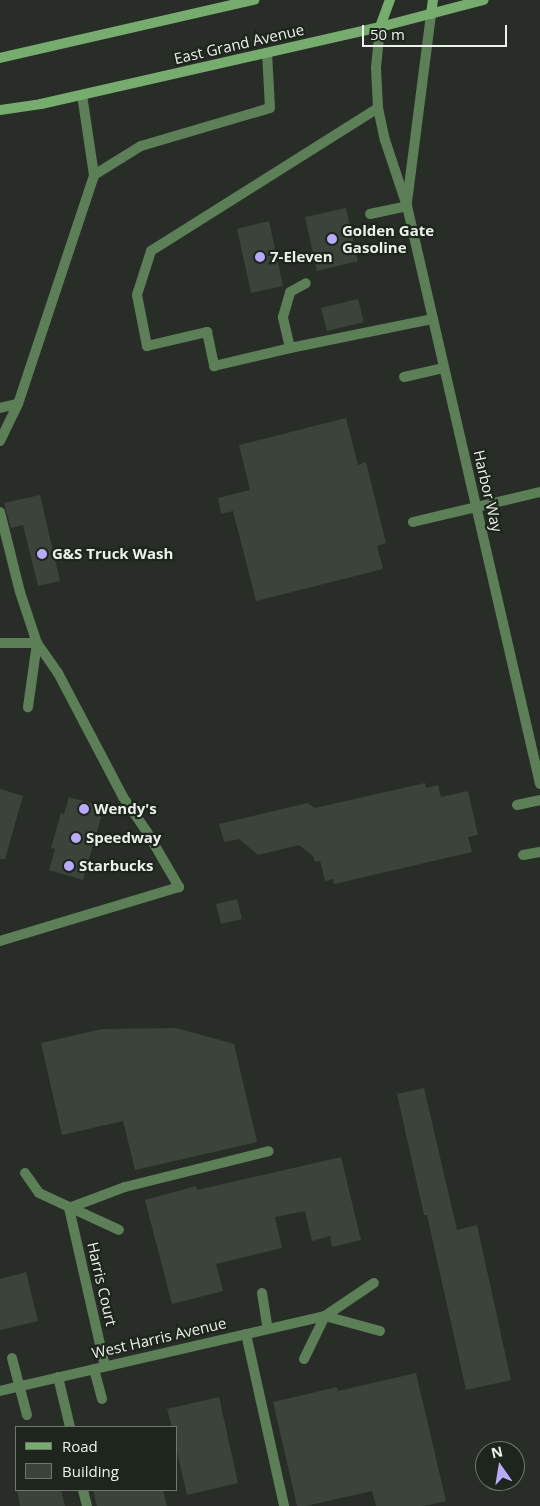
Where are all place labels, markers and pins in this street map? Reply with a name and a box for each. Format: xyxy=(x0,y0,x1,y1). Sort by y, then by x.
place label: Golden Gate Gasoline xyxy=(342,221,434,256)
marker: Golden Gate Gasoline xyxy=(326,233,338,245)
place label: 7-Eleven xyxy=(270,248,332,266)
marker: 7-Eleven xyxy=(254,251,266,263)
place label: G&S Truck Wash xyxy=(52,545,173,563)
marker: G&S Truck Wash xyxy=(36,548,48,560)
place label: Wendy's xyxy=(94,800,157,818)
marker: Wendy's xyxy=(78,803,90,815)
place label: Speedway xyxy=(86,829,161,847)
marker: Speedway xyxy=(70,832,82,844)
place label: Starbucks xyxy=(79,857,153,875)
marker: Starbucks xyxy=(63,860,75,872)

